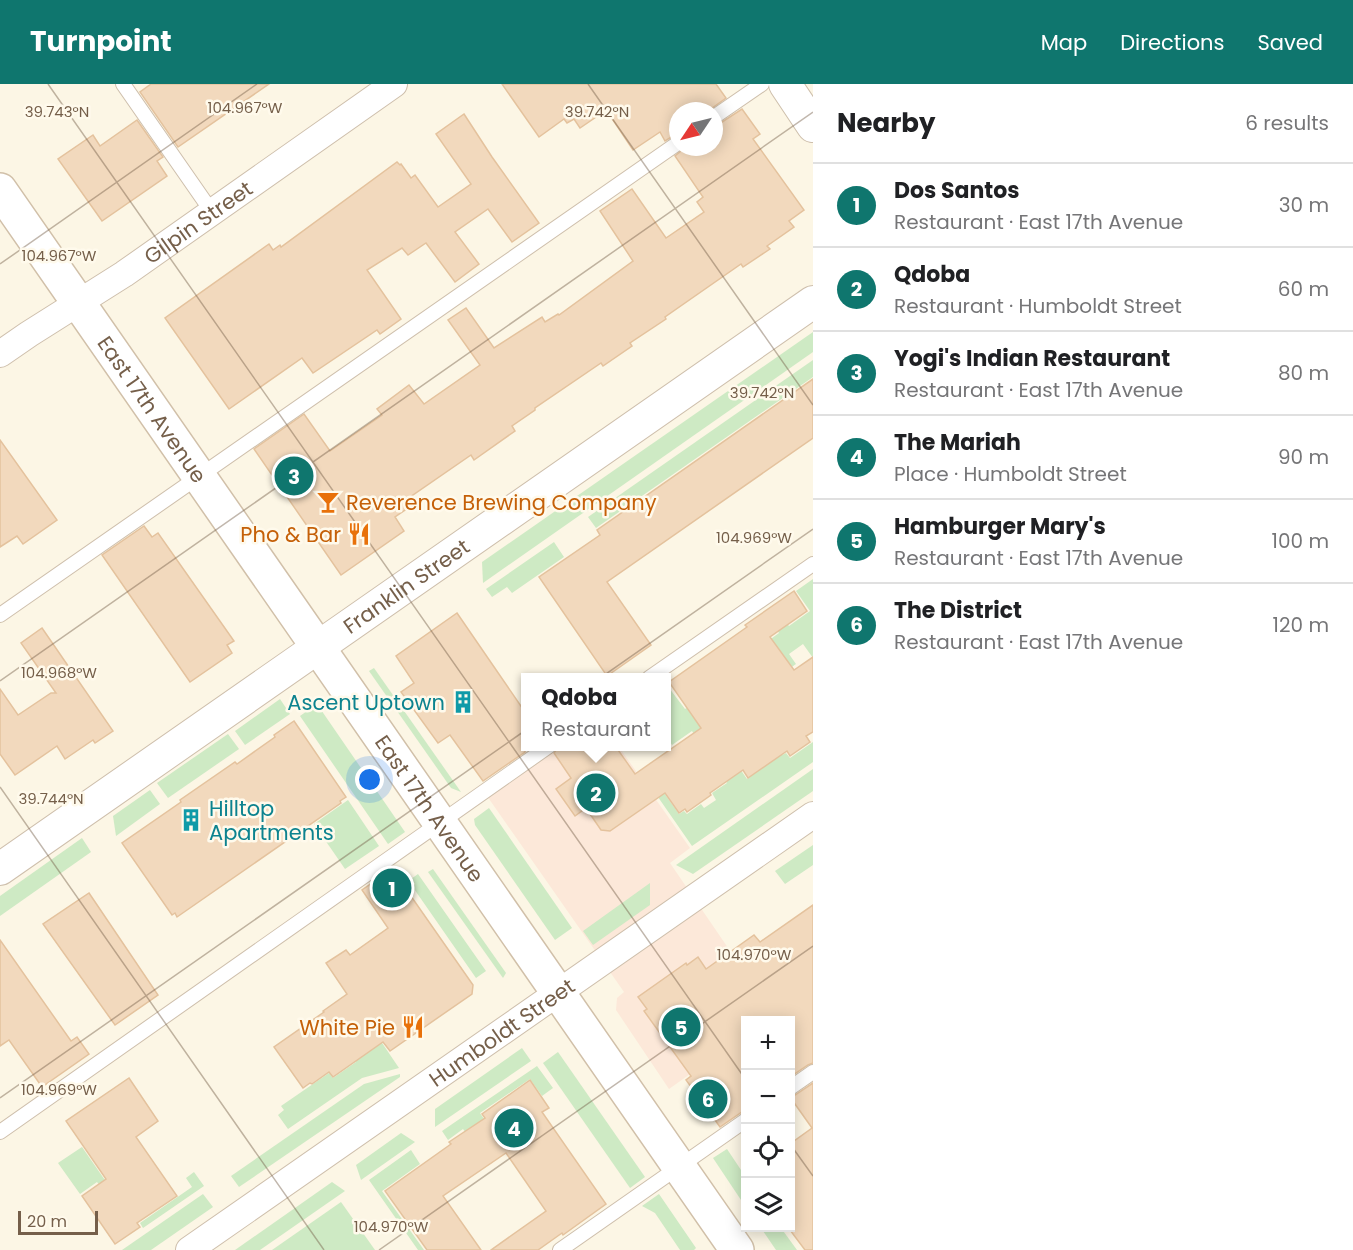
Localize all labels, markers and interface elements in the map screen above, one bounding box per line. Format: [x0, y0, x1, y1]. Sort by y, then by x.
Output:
text: Turnpoint [30, 22, 172, 61]
text: Map [1041, 28, 1087, 57]
text: Directions [1120, 28, 1224, 57]
text: Saved [1257, 28, 1323, 57]
text: 104.967°W [208, 97, 283, 118]
text: 39.743°N [25, 101, 89, 122]
text: 39.742°N [565, 101, 629, 122]
north arrow [669, 102, 723, 156]
text: Nearby [837, 105, 935, 141]
text: 6 results [1245, 109, 1329, 137]
street label: Gilpin Street [138, 174, 258, 270]
text: Dos Santos [894, 175, 1019, 206]
text: 1 [853, 191, 860, 219]
text: 30 m [1279, 191, 1329, 219]
text: Restaurant · East 17th Avenue [894, 208, 1183, 236]
text: 104.967°W [22, 245, 97, 266]
text: Qdoba [894, 259, 970, 290]
text: 2 [851, 275, 862, 303]
text: 60 m [1278, 275, 1329, 303]
text: Restaurant · Humboldt Street [894, 292, 1182, 320]
street label: East 17th Avenue [91, 330, 214, 489]
text: Yogi's Indian Restaurant [894, 343, 1170, 374]
text: 3 [850, 359, 863, 387]
text: 80 m [1278, 359, 1329, 387]
text: Restaurant · East 17th Avenue [894, 376, 1183, 404]
text: 39.742°N [730, 382, 794, 403]
text: The Mariah [894, 427, 1021, 458]
text: 4 [850, 443, 863, 471]
text: 90 m [1278, 443, 1329, 471]
pin: 3 [274, 454, 314, 498]
text: Place · Humboldt Street [894, 460, 1127, 488]
place label: Reverence Brewing Company [346, 488, 657, 517]
bar icon: Reverence Brewing Company [315, 489, 341, 515]
text: Hamburger Mary's [894, 511, 1106, 542]
place label: Pho & Bar [240, 520, 341, 549]
restaurant icon: Pho & Bar [346, 521, 372, 547]
text: 104.969°W [716, 527, 792, 548]
text: 5 [850, 527, 863, 555]
text: 100 m [1272, 527, 1329, 555]
street label: Franklin Street [337, 532, 475, 640]
text: Restaurant · East 17th Avenue [894, 544, 1183, 572]
text: The District [894, 595, 1022, 626]
text: 6 [850, 611, 863, 639]
text: 120 m [1273, 611, 1329, 639]
text: Restaurant · East 17th Avenue [894, 628, 1183, 656]
text: 104.968°W [21, 662, 97, 683]
popup [521, 673, 671, 751]
text: Qdoba [541, 682, 617, 713]
place label: Ascent Uptown [287, 688, 445, 717]
building icon: Ascent Uptown [450, 689, 476, 715]
text: Restaurant [541, 715, 651, 743]
street label: East 17th Avenue [370, 731, 490, 887]
your location [355, 765, 384, 794]
pin: 2 [576, 770, 616, 816]
text: 39.744°N [18, 788, 84, 809]
place label: Hilltop Apartments [209, 794, 334, 847]
building icon: Hilltop Apartments [178, 807, 204, 833]
pin: 1 [372, 866, 412, 910]
text: 104.970°W [717, 944, 792, 965]
street label: Humboldt Street [423, 971, 580, 1093]
pin: 5 [662, 1004, 700, 1050]
place label: White Pie [299, 1013, 395, 1042]
restaurant icon: White Pie [400, 1014, 426, 1040]
map controls [741, 1016, 795, 1232]
button: + [741, 1016, 795, 1070]
button: − [741, 1070, 795, 1124]
pin: 6 [688, 1076, 728, 1122]
text: 104.969°W [21, 1079, 97, 1100]
pin: 4 [494, 1106, 534, 1150]
button: locate [741, 1124, 795, 1178]
button: layers [741, 1178, 795, 1232]
scale bar [18, 1208, 98, 1236]
text: 20 m [27, 1210, 67, 1233]
text: 104.970°W [354, 1216, 429, 1237]

